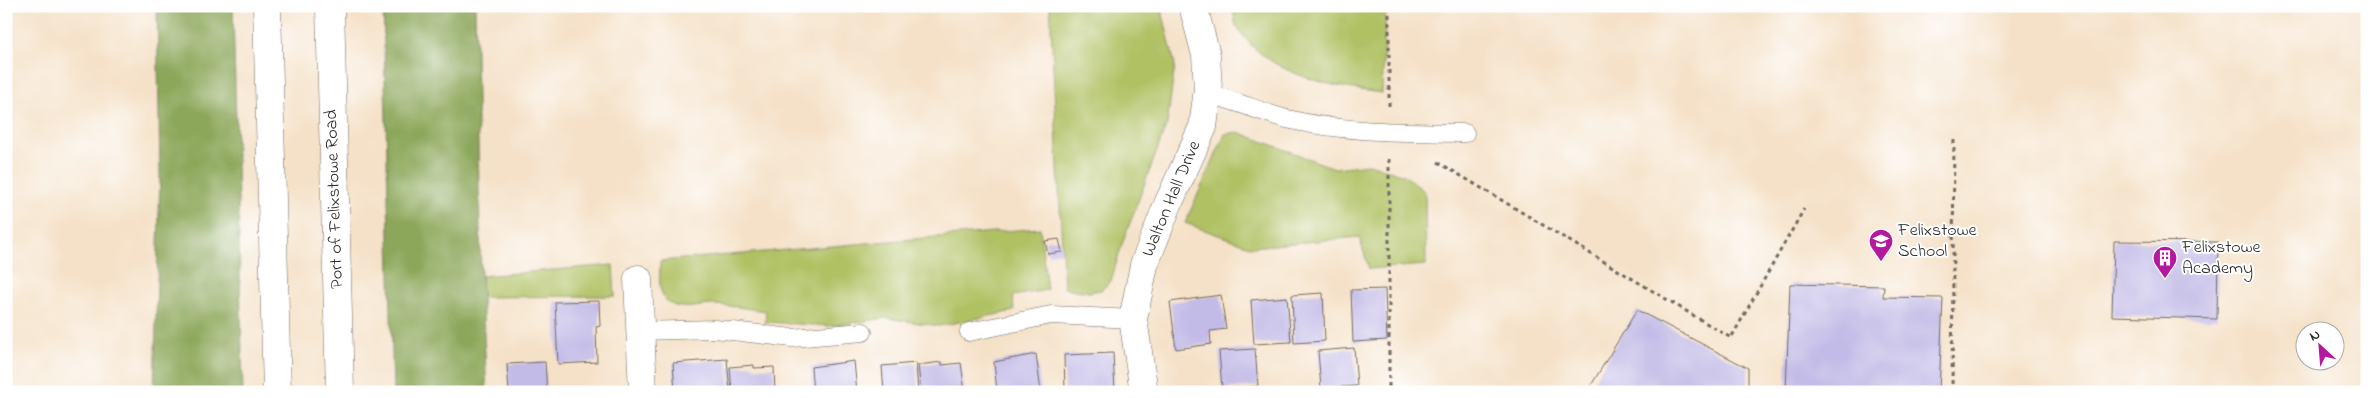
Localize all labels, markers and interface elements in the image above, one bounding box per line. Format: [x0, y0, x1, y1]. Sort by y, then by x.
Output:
street label: Port of Felixstowe Road [319, 109, 351, 289]
street label: Walton Hall Drive [1136, 136, 1209, 261]
place label: Felixstowe School [1897, 218, 1977, 265]
school or university icon: Felixstowe School [1868, 228, 1894, 262]
place label: Felixstowe Academy [2181, 235, 2261, 282]
building icon: Felixstowe Academy [2152, 245, 2178, 279]
north arrow [2296, 320, 2346, 370]
text: N [2306, 324, 2324, 347]

